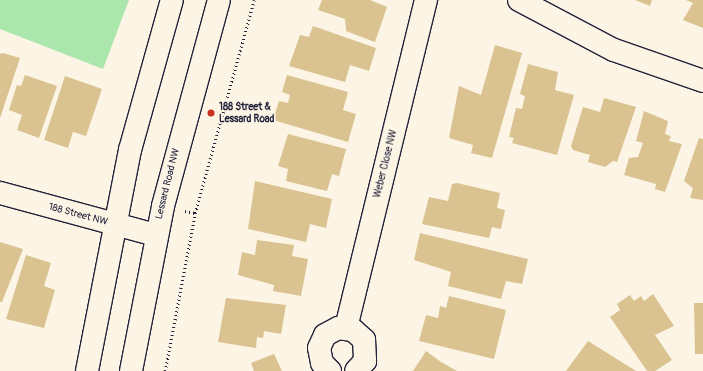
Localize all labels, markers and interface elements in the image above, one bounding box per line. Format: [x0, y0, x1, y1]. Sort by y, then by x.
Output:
place label: 188 Street & Lessard Road [219, 101, 274, 124]
marker: 188 Street & Lessard Road [206, 108, 216, 118]
street label: Weber Close NW [372, 129, 400, 199]
street label: Lessard Road NW [153, 147, 183, 221]
street label: 188 Street NW [47, 201, 109, 229]

